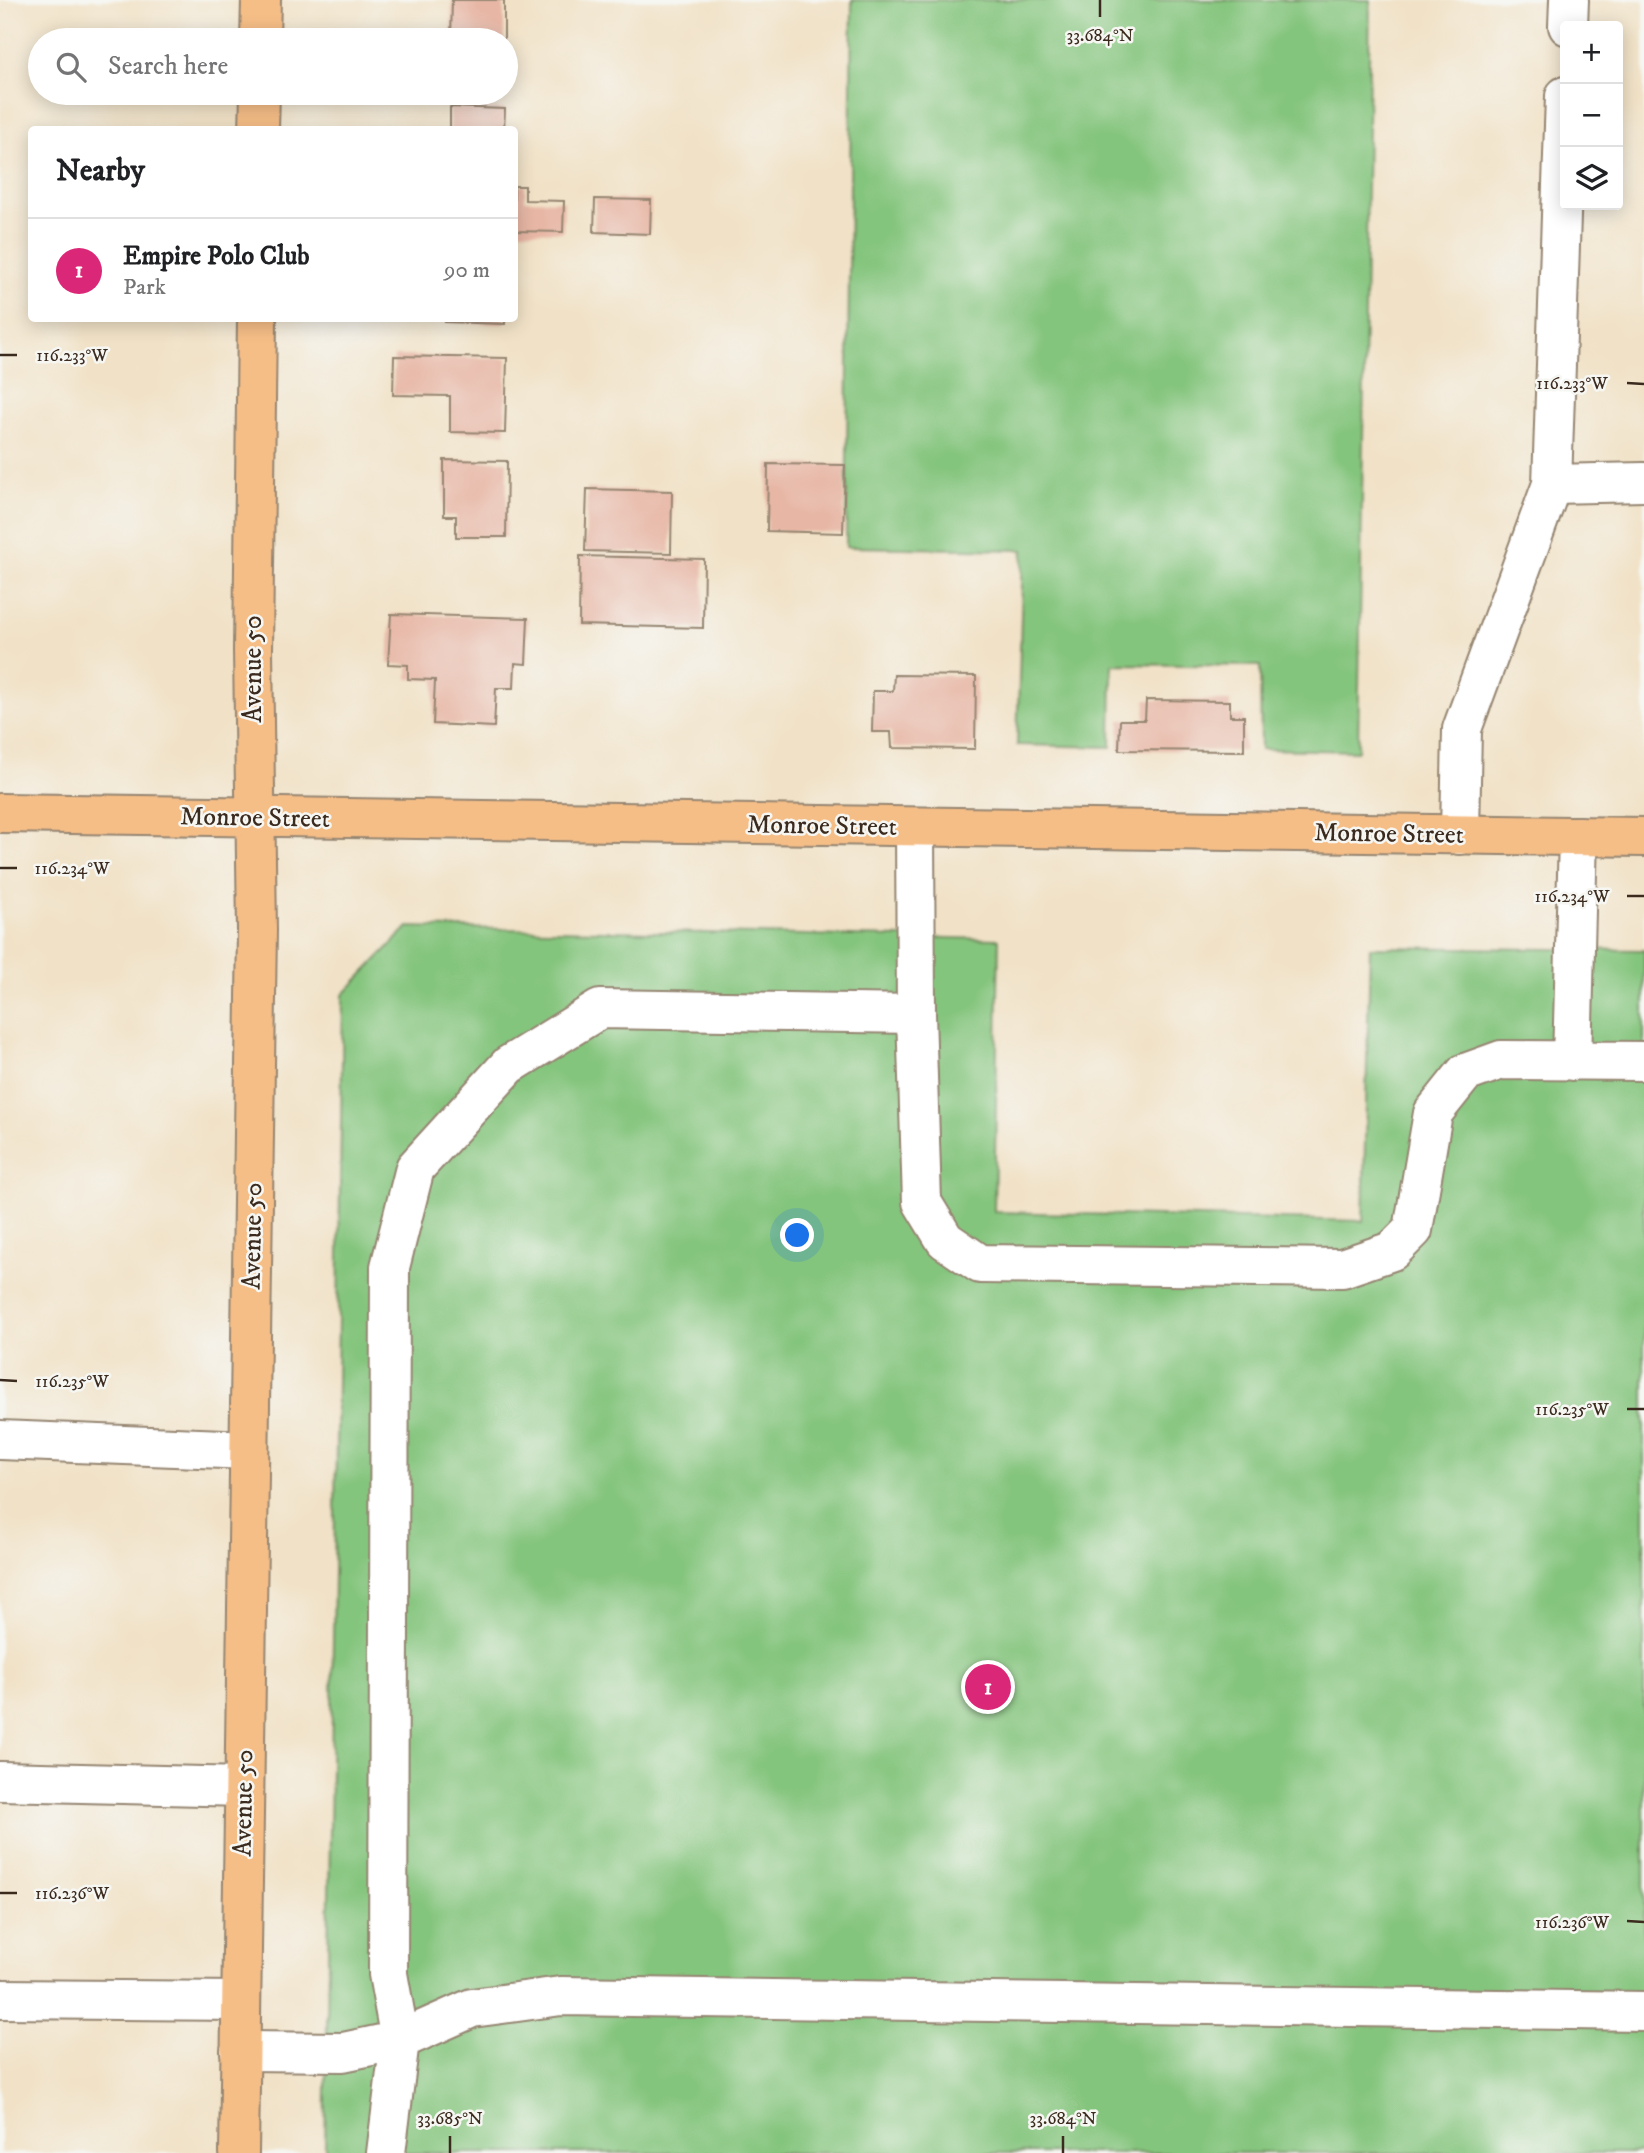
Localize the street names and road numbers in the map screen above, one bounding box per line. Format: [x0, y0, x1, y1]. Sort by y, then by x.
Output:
street label: Avenue 50 [237, 615, 270, 723]
street label: Monroe Street [180, 800, 330, 836]
street label: Monroe Street [747, 808, 897, 844]
street label: Monroe Street [1314, 816, 1464, 852]
street label: Avenue 50 [236, 1182, 270, 1290]
street label: Avenue 50 [227, 1749, 261, 1857]

